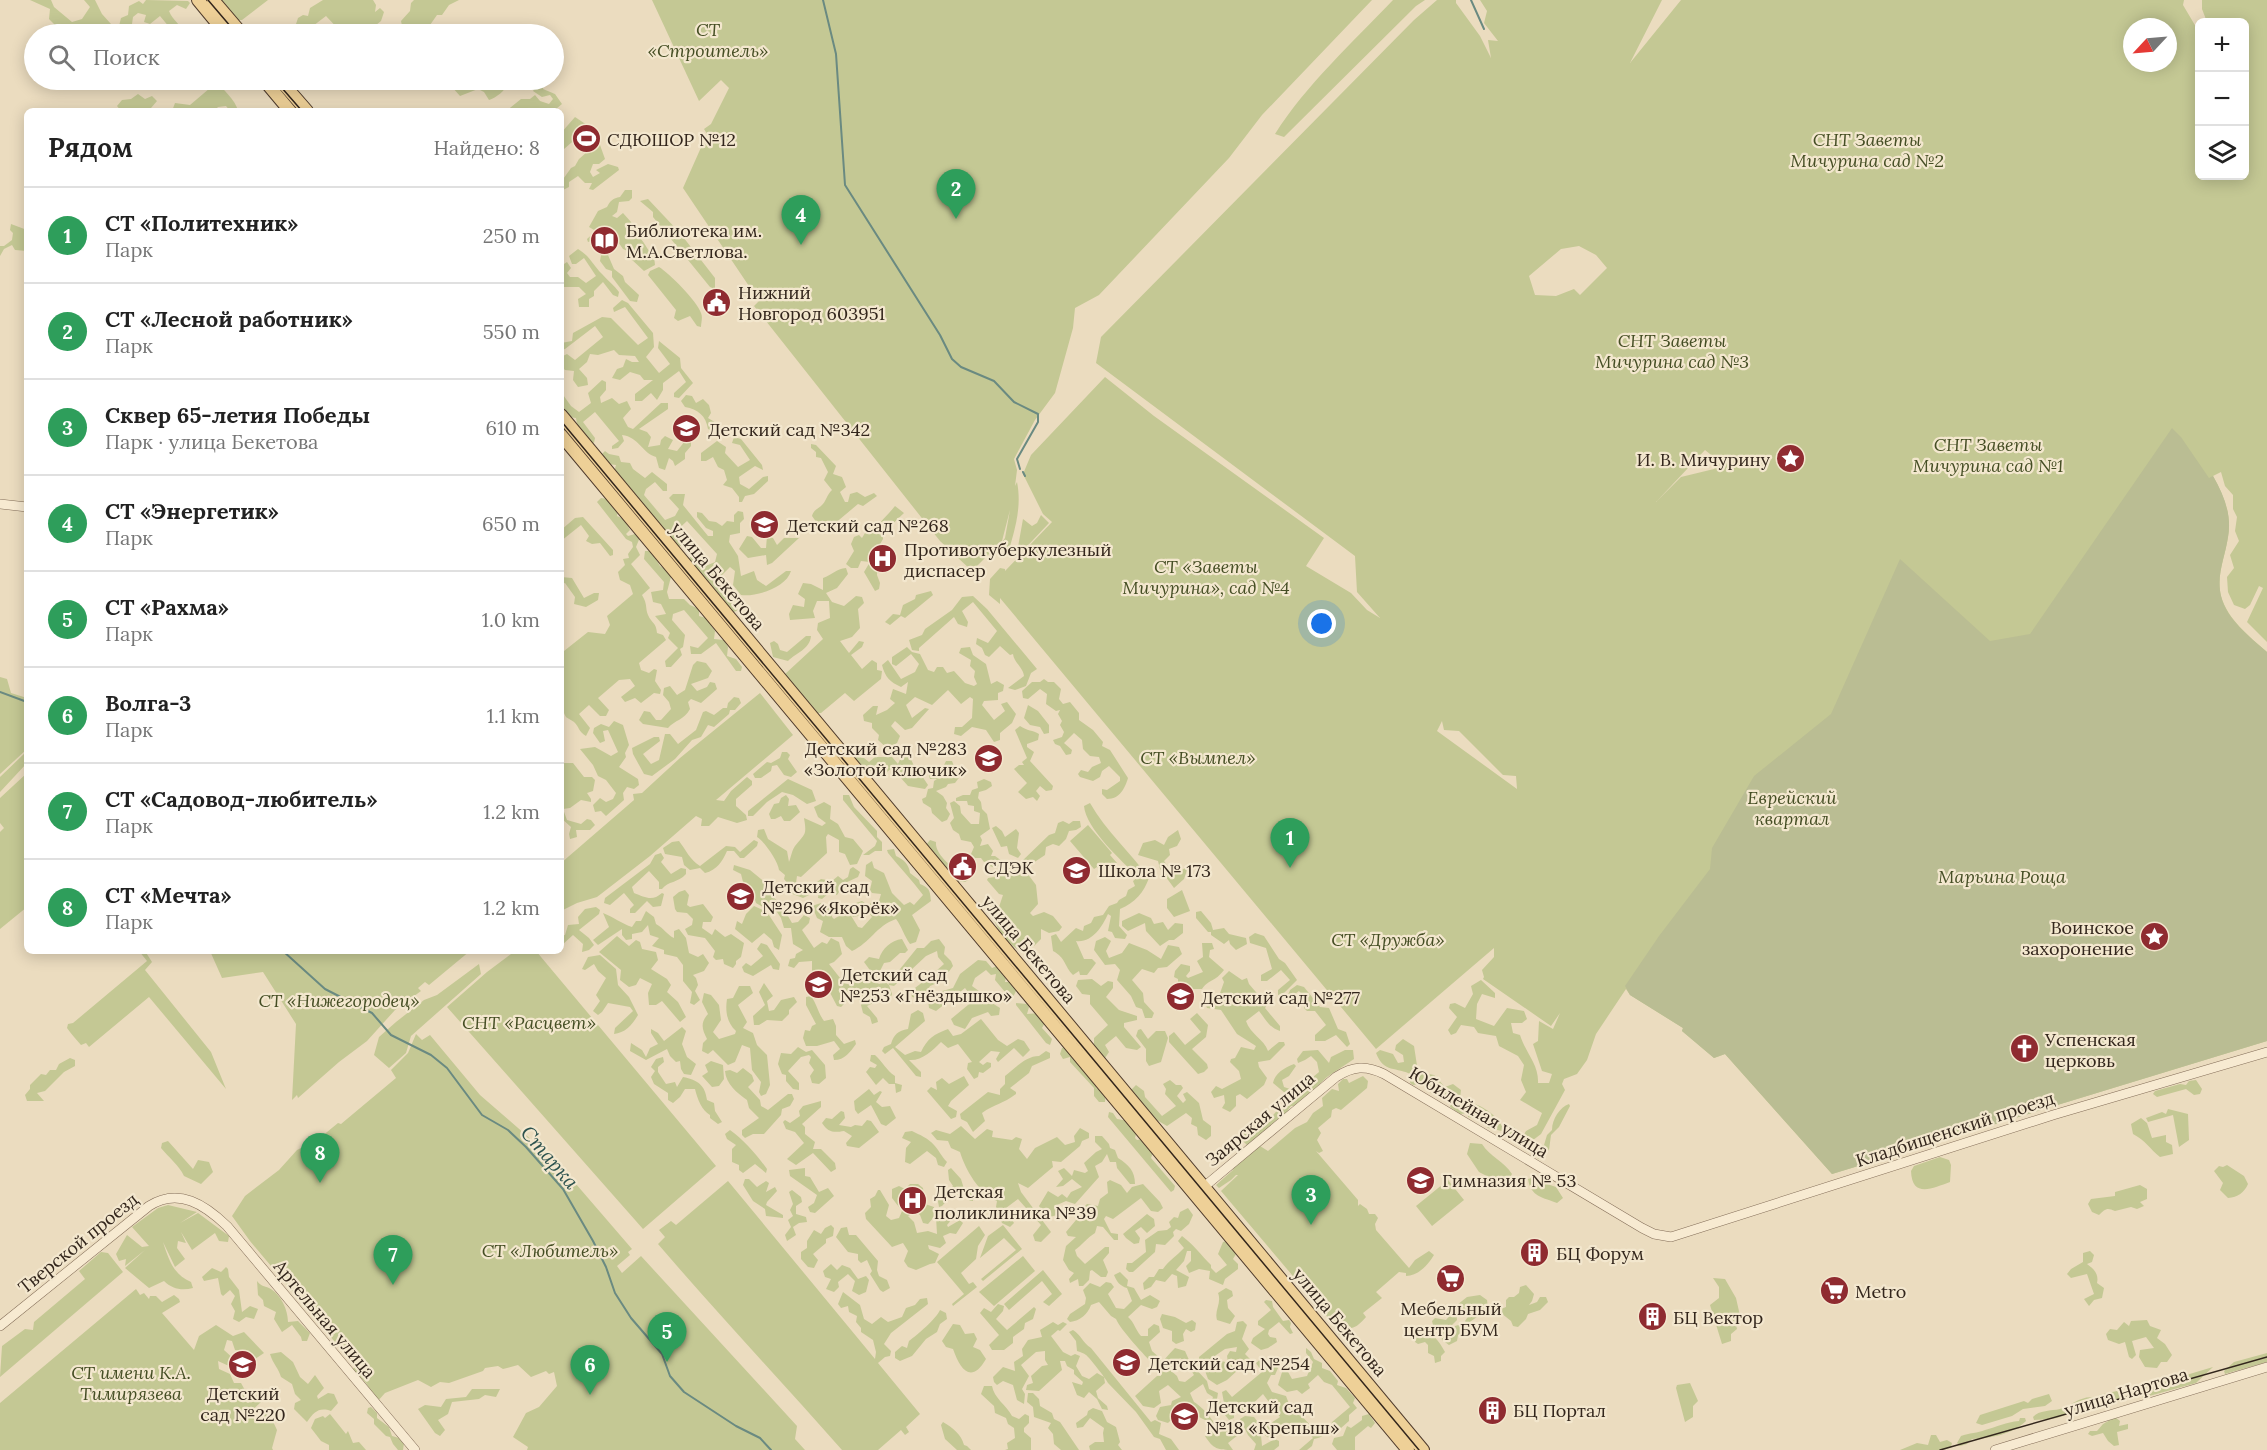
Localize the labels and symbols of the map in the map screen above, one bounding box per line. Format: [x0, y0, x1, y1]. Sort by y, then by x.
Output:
park label: СТ «Строитель» [648, 18, 768, 62]
north arrow [2123, 18, 2177, 72]
sports icon: СДЮШОР №12 [570, 123, 602, 155]
place label: СДЮШОР №12 [607, 128, 736, 151]
park label: СНТ Заветы Мичурина сад №2 [1790, 128, 1944, 172]
pin: 2 [936, 170, 976, 219]
pin: 4 [782, 196, 820, 245]
place label: Библиотека им. М.А.Светлова. [626, 219, 762, 263]
library icon: Библиотека им. М.А.Светлова. [589, 224, 621, 256]
place label: Нижний Новгород 603951 [738, 281, 885, 325]
public building icon: Нижний Новгород 603951 [701, 286, 733, 318]
park label: СНТ Заветы Мичурина сад №3 [1595, 329, 1749, 373]
school or university icon: Детский сад №342 [671, 413, 703, 445]
place label: Детский сад №342 [708, 418, 870, 441]
park label: СНТ Заветы Мичурина сад №1 [1913, 433, 2063, 477]
place icon: И. В. Мичурину [1775, 443, 1807, 475]
place label: И. В. Мичурину [1636, 448, 1770, 471]
school or university icon: Детский сад №268 [749, 509, 781, 541]
place label: Детский сад №268 [786, 514, 949, 537]
street label: улица Бекетова [666, 517, 770, 635]
place label: Противотуберкулезный диспасер [904, 538, 1111, 582]
hospital icon: Противотуберкулезный диспасер [867, 543, 899, 575]
park label: СТ «Заветы Мичурина», сад №4 [1122, 555, 1290, 599]
your location [1307, 609, 1336, 638]
place label: Детский сад №283 «Золотой ключик» [804, 737, 967, 781]
school or university icon: Детский сад №283 «Золотой ключик» [972, 742, 1004, 774]
park label: СТ «Вымпел» [1140, 746, 1256, 769]
park label: Еврейский квартал [1747, 786, 1837, 830]
pin: 1 [1270, 818, 1310, 868]
public building icon: СДЭК [947, 851, 979, 883]
school or university icon: Школа № 173 [1061, 854, 1093, 886]
place label: СДЭК [984, 856, 1034, 879]
place label: Школа № 173 [1098, 859, 1211, 882]
park label: Марьина Роща [1938, 865, 2066, 888]
place label: Детский сад №296 «Якорёк» [762, 875, 899, 919]
school or university icon: Детский сад №296 «Якорёк» [725, 880, 757, 912]
street label: улица Бекетова [977, 890, 1081, 1008]
place label: Воинское захоронение [2022, 916, 2134, 960]
place icon: Воинское захоронение [2139, 921, 2171, 953]
park label: СТ «Дружба» [1331, 928, 1445, 951]
place label: Детский сад №253 «Гнёздышко» [840, 963, 1012, 1007]
school or university icon: Детский сад №253 «Гнёздышко» [803, 968, 835, 1000]
school or university icon: Детский сад №277 [1164, 981, 1196, 1013]
place label: Детский сад №277 [1201, 986, 1360, 1009]
park label: СТ «Нижегородец» [258, 989, 420, 1012]
park label: СНТ «Расцвет» [462, 1011, 596, 1034]
place label: Успенская церковь [2044, 1028, 2136, 1072]
church icon: Успенская церковь [2008, 1033, 2040, 1065]
street label: Юбилейная улица [1405, 1061, 1553, 1163]
street label: Заярская улица [1201, 1067, 1319, 1171]
street label: Кладбищенский проезд [1853, 1086, 2058, 1172]
water label: Старка [516, 1120, 584, 1194]
pin: 8 [300, 1134, 340, 1183]
school or university icon: Гимназия № 53 [1405, 1164, 1437, 1196]
place label: Гимназия № 53 [1442, 1169, 1576, 1192]
pin: 3 [1292, 1176, 1330, 1225]
place label: Детская поликлиника №39 [934, 1180, 1097, 1224]
hospital icon: Детская поликлиника №39 [897, 1185, 929, 1217]
street label: Тверской проезд [13, 1187, 143, 1298]
pin: 7 [374, 1236, 412, 1285]
building icon: БЦ Форум [1519, 1237, 1551, 1269]
park label: СТ «Любитель» [482, 1239, 618, 1262]
place label: БЦ Форум [1556, 1242, 1644, 1265]
street label: Артельная улица [268, 1254, 381, 1383]
street label: улица Бекетова [1288, 1263, 1392, 1381]
supermarket icon: Мебельный центр БУМ [1435, 1263, 1467, 1295]
supermarket icon: Metro [1818, 1275, 1850, 1307]
place label: Metro [1855, 1280, 1906, 1303]
place label: Мебельный центр БУМ [1400, 1297, 1502, 1341]
building icon: БЦ Вектор [1636, 1301, 1668, 1333]
place label: БЦ Вектор [1673, 1306, 1763, 1329]
pin: 5 [648, 1312, 686, 1362]
pin: 6 [570, 1346, 610, 1395]
school or university icon: Детский сад №254 [1111, 1347, 1143, 1379]
school or university icon: Детский сад №220 [227, 1348, 259, 1380]
place label: Детский сад №254 [1148, 1352, 1310, 1375]
park label: СТ имени К.А. Тимирязева [71, 1361, 191, 1405]
street label: улица Нартова [2061, 1362, 2191, 1422]
place label: Детский сад №220 [200, 1382, 286, 1426]
building icon: БЦ Портал [1476, 1394, 1508, 1426]
place label: Детский сад №18 «Крепыш» [1206, 1395, 1340, 1439]
place label: БЦ Портал [1513, 1399, 1606, 1422]
school or university icon: Детский сад №18 «Крепыш» [1169, 1400, 1201, 1432]

